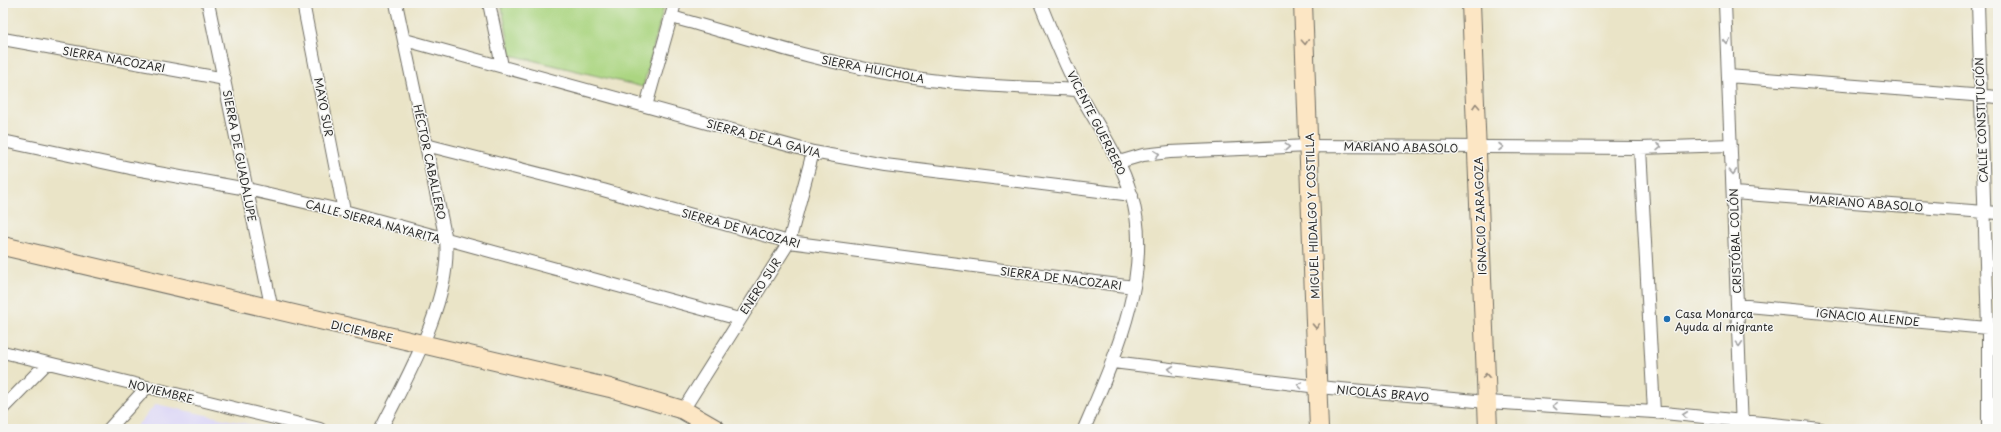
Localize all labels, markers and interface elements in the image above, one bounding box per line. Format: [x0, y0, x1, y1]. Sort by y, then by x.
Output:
one-way arrow [1301, 39, 1309, 45]
one-way arrow [1722, 39, 1731, 45]
street label: SIERRA NACOZARI [61, 42, 167, 76]
street label: SIERRA HUICHOLA [820, 51, 926, 87]
street label: CALLE CONSTITUCIÓN [1970, 57, 1992, 183]
street label: VICENTE GUERRERO [1063, 68, 1131, 178]
street label: MAYO SUR [310, 76, 338, 138]
street label: SIERRA DE GUADALUPE [219, 89, 261, 224]
street label: HÉCTOR CABALLERO [409, 103, 451, 221]
one-way arrow [1472, 103, 1480, 109]
street label: SIERRA DE LA GAVIA [705, 115, 824, 162]
street label: MIGUEL HIDALGO Y COSTILLA [1301, 133, 1323, 299]
street label: MARIANO ABASOLO [1344, 138, 1458, 156]
one-way arrow [1284, 142, 1290, 151]
one-way arrow [1498, 143, 1504, 151]
one-way arrow [1656, 143, 1662, 151]
one-way arrow [1154, 149, 1160, 158]
street label: IGNACIO ZARAGOZA [1469, 157, 1491, 275]
one-way arrow [1728, 169, 1737, 175]
street label: CRISTÓBAL COLÓN [1725, 188, 1745, 294]
street label: MARIANO ABASOLO [1808, 191, 1924, 215]
street label: CALLE SIERRA NAYARITA [304, 195, 442, 247]
street label: SIERRA DE NACOZARI [680, 204, 802, 252]
street label: ENERO SUR [735, 255, 785, 317]
street label: SIERRA DE NACOZARI [999, 262, 1123, 294]
street label: IGNACIO ALLENDE [1816, 304, 1921, 330]
place label: Casa Monarca Ayuda al migrante [1675, 305, 1773, 335]
marker: Casa Monarca Ayuda al migrante [1662, 314, 1672, 324]
street label: DICIEMBRE [329, 316, 395, 346]
one-way arrow [1311, 323, 1320, 329]
one-way arrow [1734, 341, 1743, 347]
one-way arrow [1168, 365, 1174, 374]
one-way arrow [1481, 373, 1490, 379]
street label: NOVIEMBRE [127, 375, 195, 407]
street label: NICOLÁS BRAVO [1336, 380, 1430, 406]
one-way arrow [1297, 381, 1303, 390]
one-way arrow [1552, 401, 1558, 410]
one-way arrow [1682, 411, 1688, 420]

